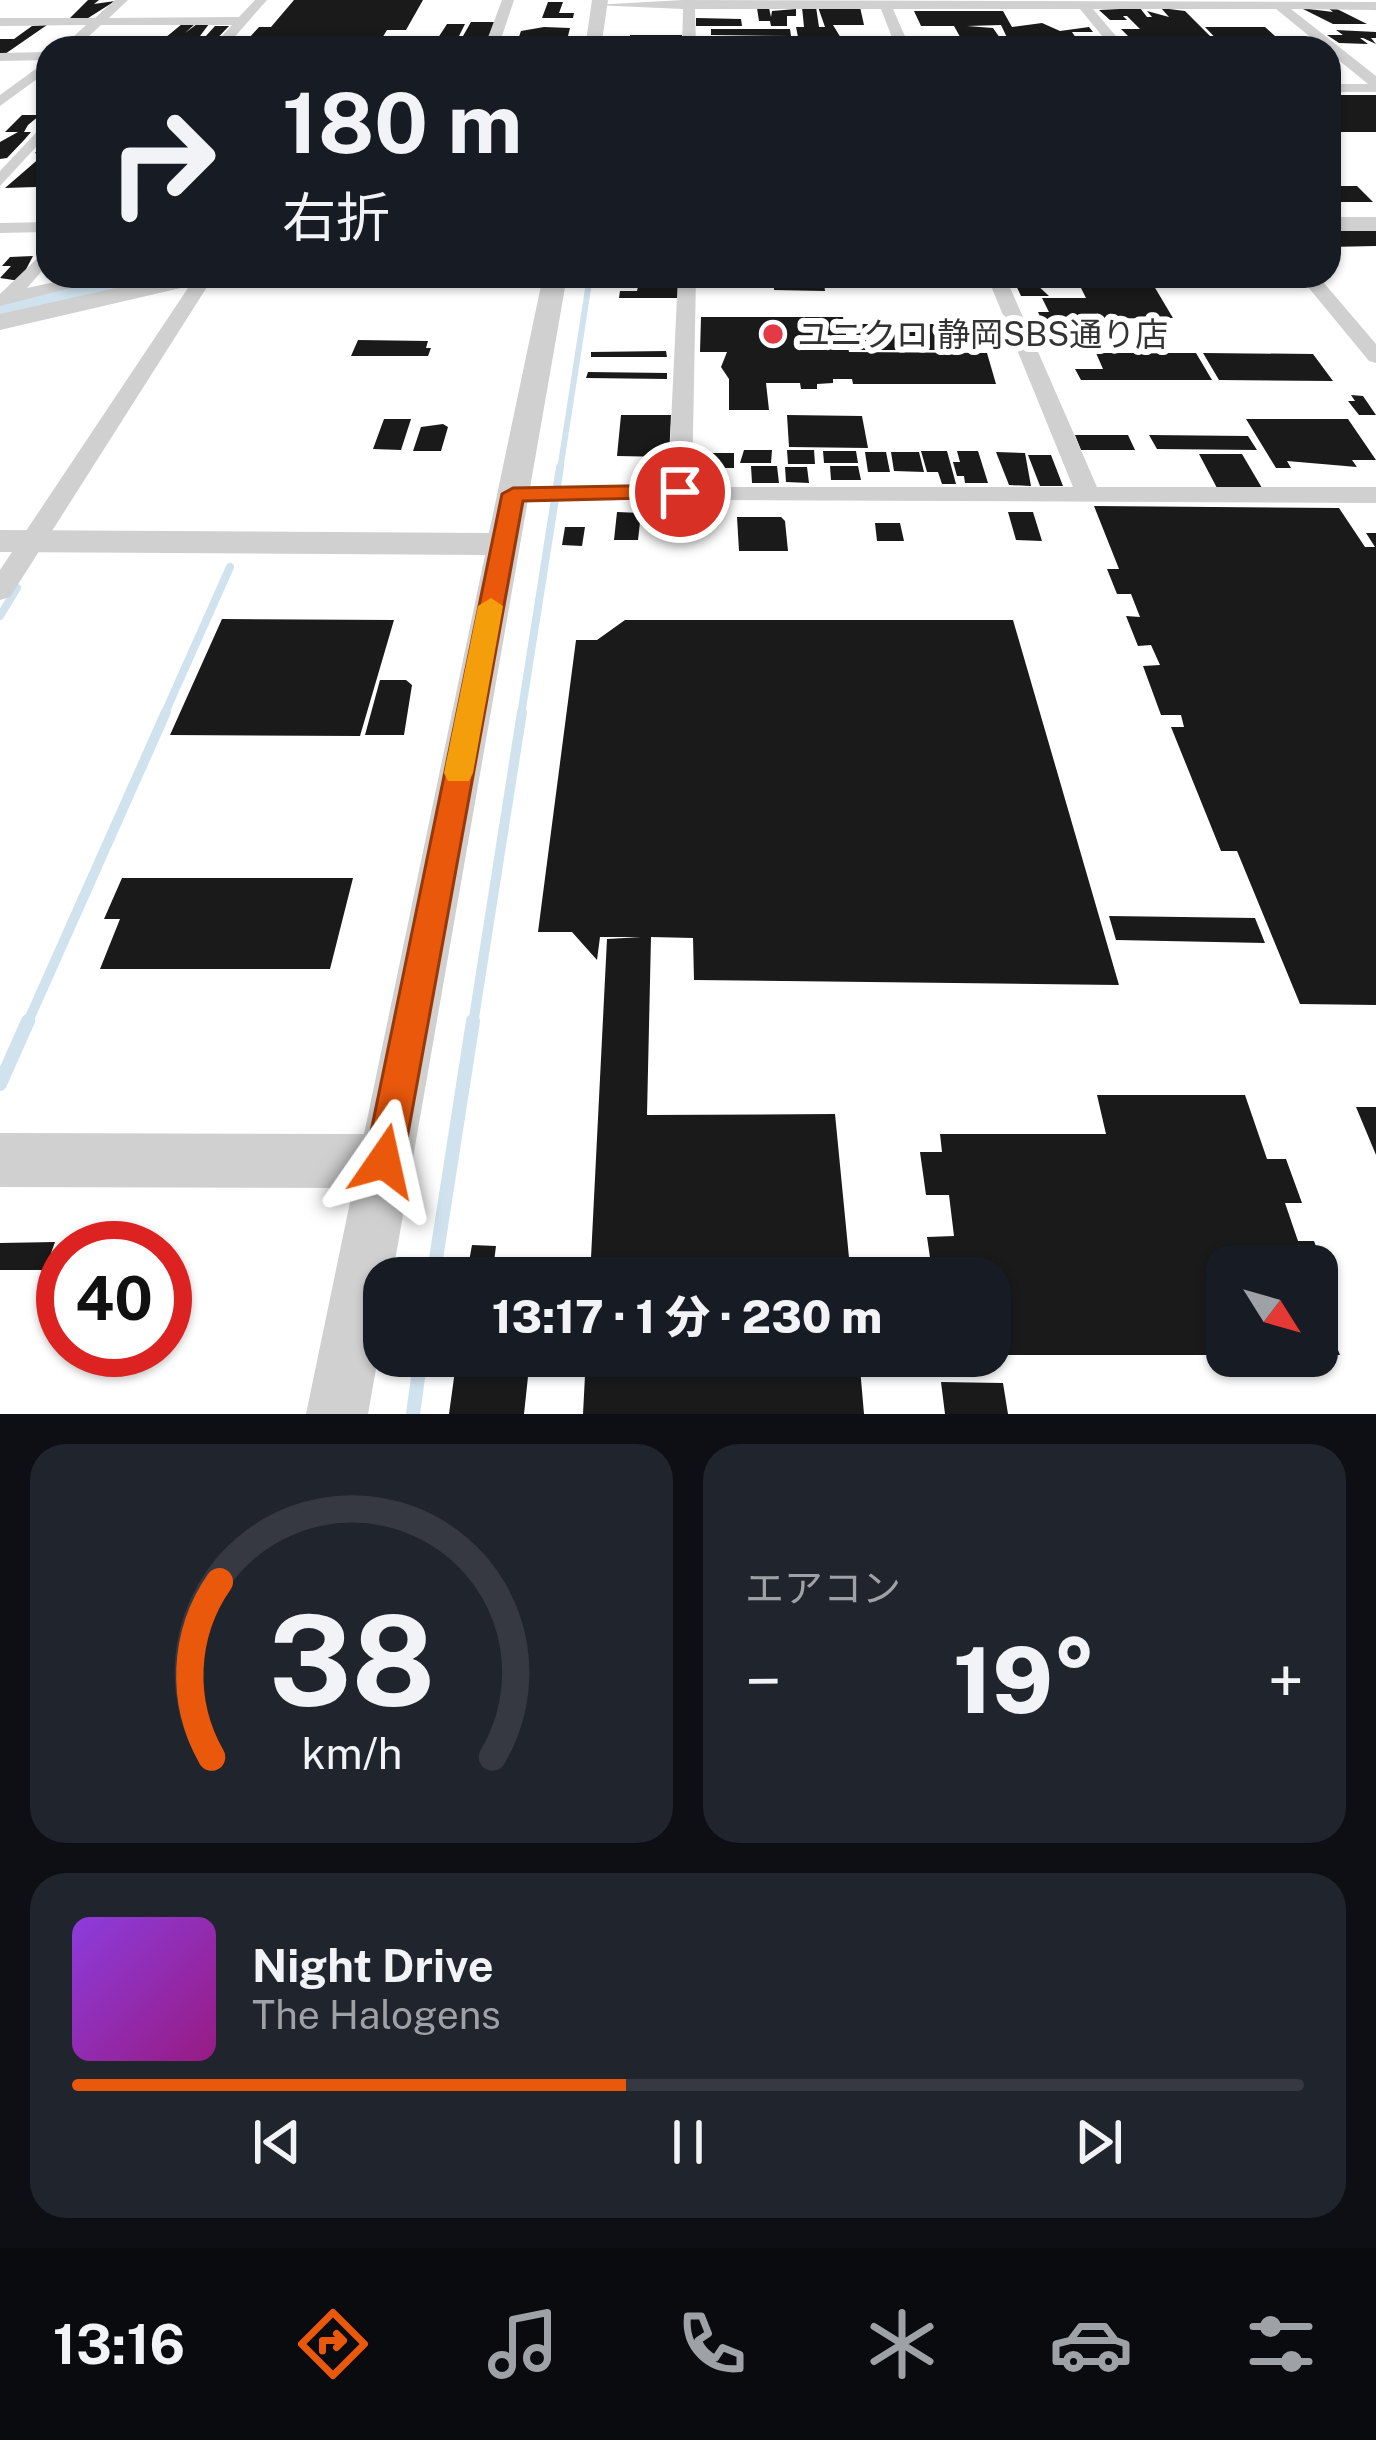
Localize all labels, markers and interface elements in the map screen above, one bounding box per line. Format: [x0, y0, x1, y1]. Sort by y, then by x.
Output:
text: 180 m [282, 73, 522, 172]
icon: right [84, 84, 240, 240]
text: 右折 [282, 186, 390, 249]
place label: ユニクロ 静岡SBS通り店 [797, 315, 1168, 353]
marker: ユニクロ 静岡SBS通り店 [760, 321, 786, 347]
pin [629, 441, 731, 543]
icon: arrive [647, 459, 713, 525]
position arrow [321, 1098, 447, 1224]
speed limit sign: 40 [36, 1221, 192, 1377]
north arrow [1206, 1245, 1338, 1377]
map controls [1206, 1245, 1338, 1377]
text: 13:17 · 1 分 · 230 m [492, 1290, 882, 1343]
text: エアコン [745, 1565, 901, 1611]
text: 38 [268, 1587, 435, 1734]
text: 19° [953, 1627, 1096, 1733]
text: − [745, 1642, 782, 1720]
text: + [1267, 1642, 1304, 1720]
text: km/h [301, 1727, 402, 1778]
text: Night Drive [252, 1939, 494, 1992]
text: The Halogens [252, 1992, 501, 2038]
icon: previous [244, 2109, 310, 2175]
icon: pause [655, 2109, 721, 2175]
icon: next [1066, 2109, 1132, 2175]
icon: directions [291, 2302, 375, 2386]
icon: music [481, 2302, 565, 2386]
icon: phone [670, 2302, 754, 2386]
icon: climate [860, 2302, 944, 2386]
icon: car [1049, 2302, 1133, 2386]
icon: filters [1239, 2302, 1323, 2386]
text: 13:16 [53, 2313, 185, 2376]

